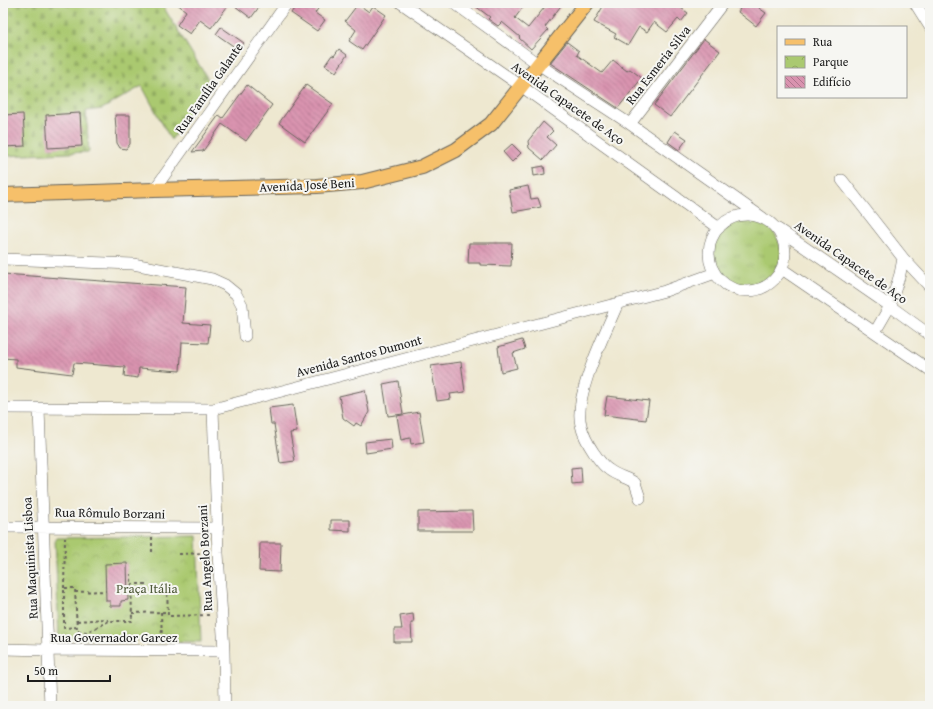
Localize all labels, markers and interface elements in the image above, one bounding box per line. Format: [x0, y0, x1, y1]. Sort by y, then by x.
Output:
street label: Rua Esmeria Silva [621, 21, 696, 109]
legend [777, 26, 907, 98]
text: Rua [813, 33, 832, 50]
street label: Rua Família Galante [170, 38, 248, 138]
text: Parque [813, 53, 849, 70]
street label: Avenida Capacete de Aço [508, 57, 629, 150]
text: Edifício [813, 73, 851, 90]
street label: Avenida José Beni [259, 173, 356, 197]
street label: Avenida Capacete de Aço [791, 216, 912, 309]
street label: Avenida Santos Dumont [294, 330, 424, 382]
street label: Rua Maquinista Lisboa [17, 496, 43, 620]
street label: Rua Rômulo Borzani [55, 503, 166, 523]
street label: Rua Angelo Borzani [193, 504, 217, 612]
park label: Praça Itália [116, 579, 179, 598]
street label: Rua Governador Garcez [51, 628, 178, 647]
scale bar [28, 657, 110, 683]
text: 50 m [34, 662, 58, 679]

